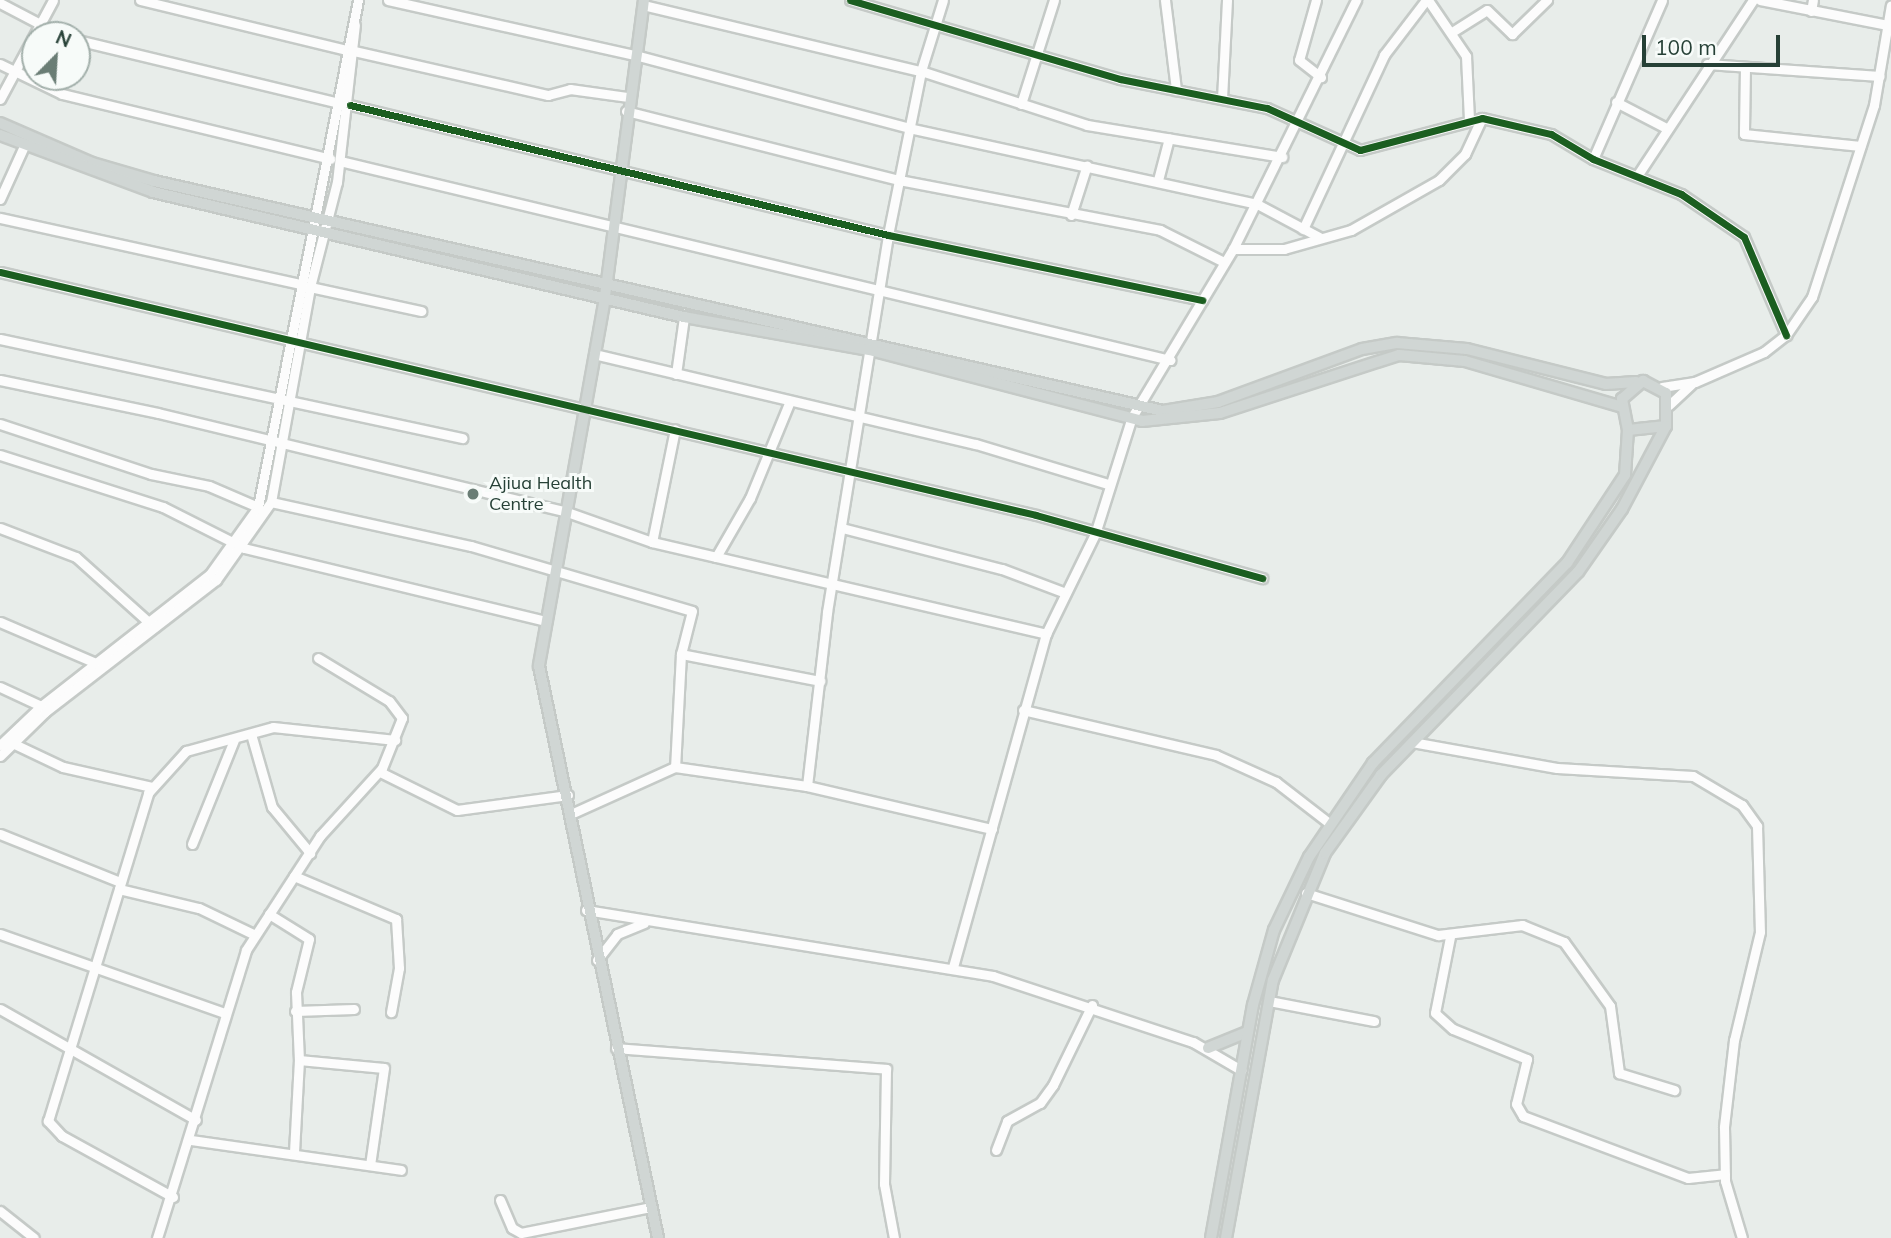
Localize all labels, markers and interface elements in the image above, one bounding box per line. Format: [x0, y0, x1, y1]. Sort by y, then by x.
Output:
north arrow [21, 21, 91, 91]
scale bar [1646, 21, 1784, 65]
text: N [52, 25, 75, 53]
text: 100 m [1655, 34, 1717, 60]
place label: Ajiua Health Centre [489, 473, 592, 516]
marker: Ajiua Health Centre [463, 484, 483, 504]

